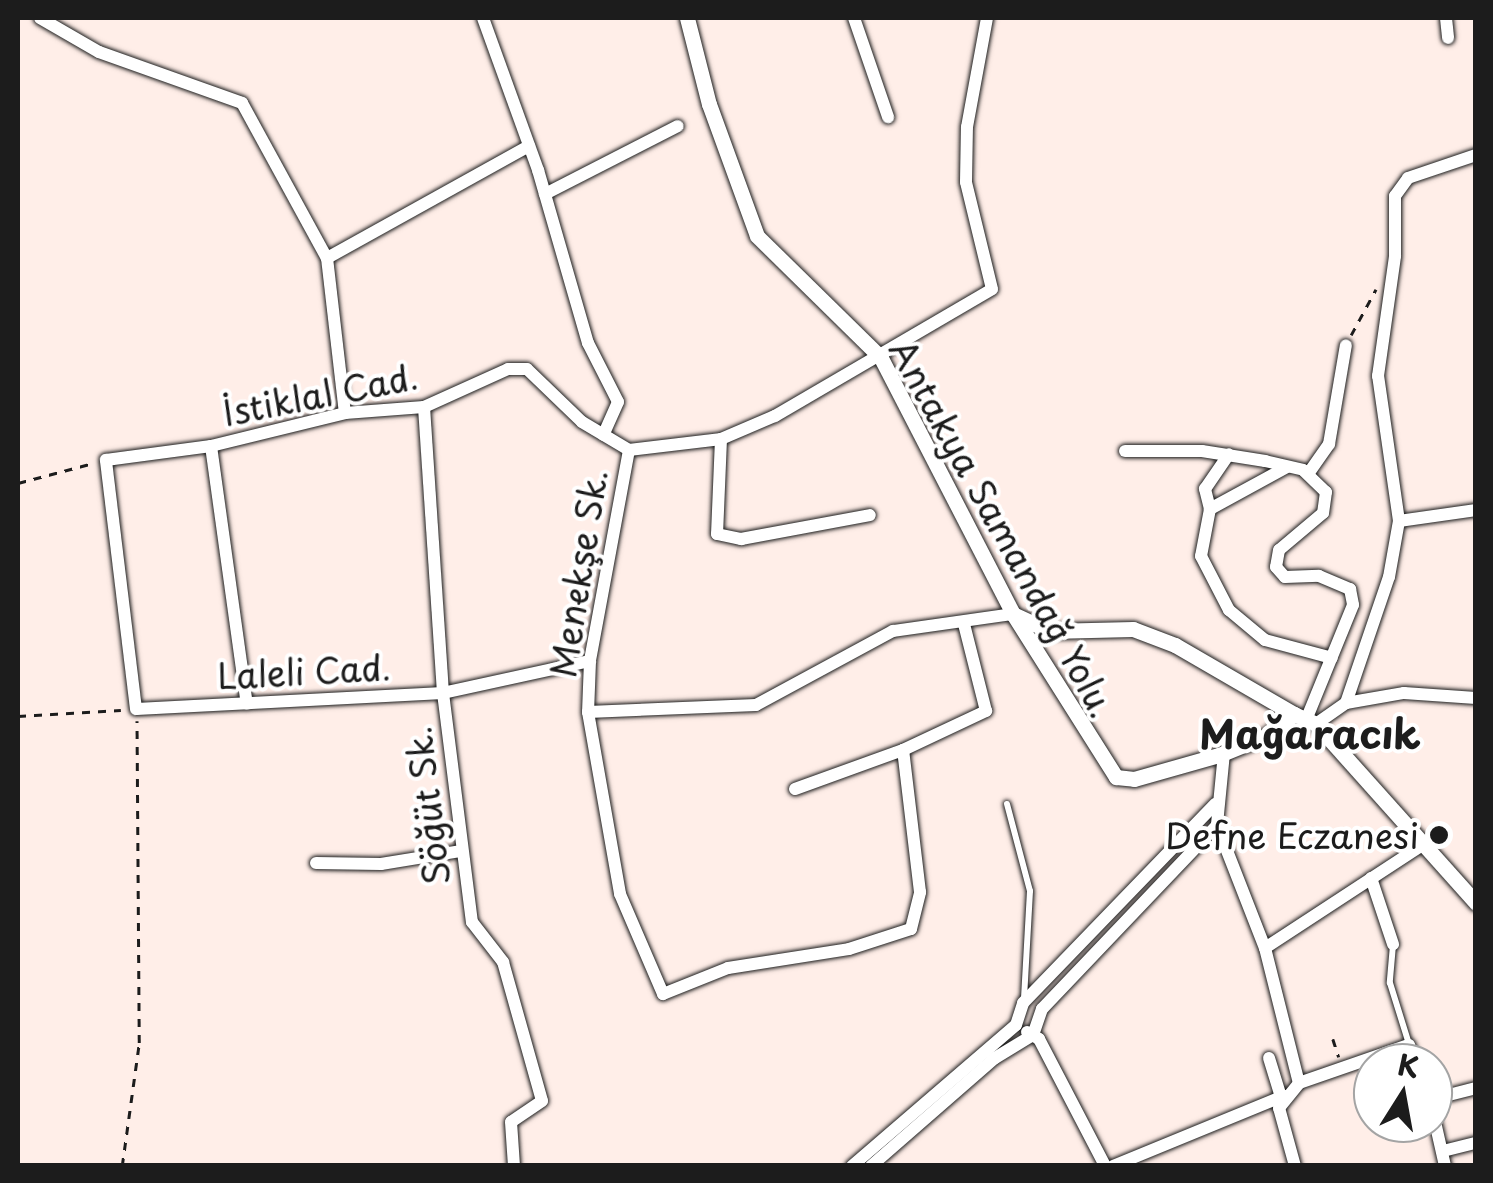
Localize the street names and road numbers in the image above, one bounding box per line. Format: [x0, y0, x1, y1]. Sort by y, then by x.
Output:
street label: Antakya Samandağ Yolu. [881, 330, 1125, 726]
street label: İstiklal Cad. [218, 354, 422, 434]
street label: Menekşe Sk. [541, 466, 615, 680]
street label: Laleli Cad. [216, 645, 392, 697]
street label: Söğüt Sk. [396, 723, 458, 889]

